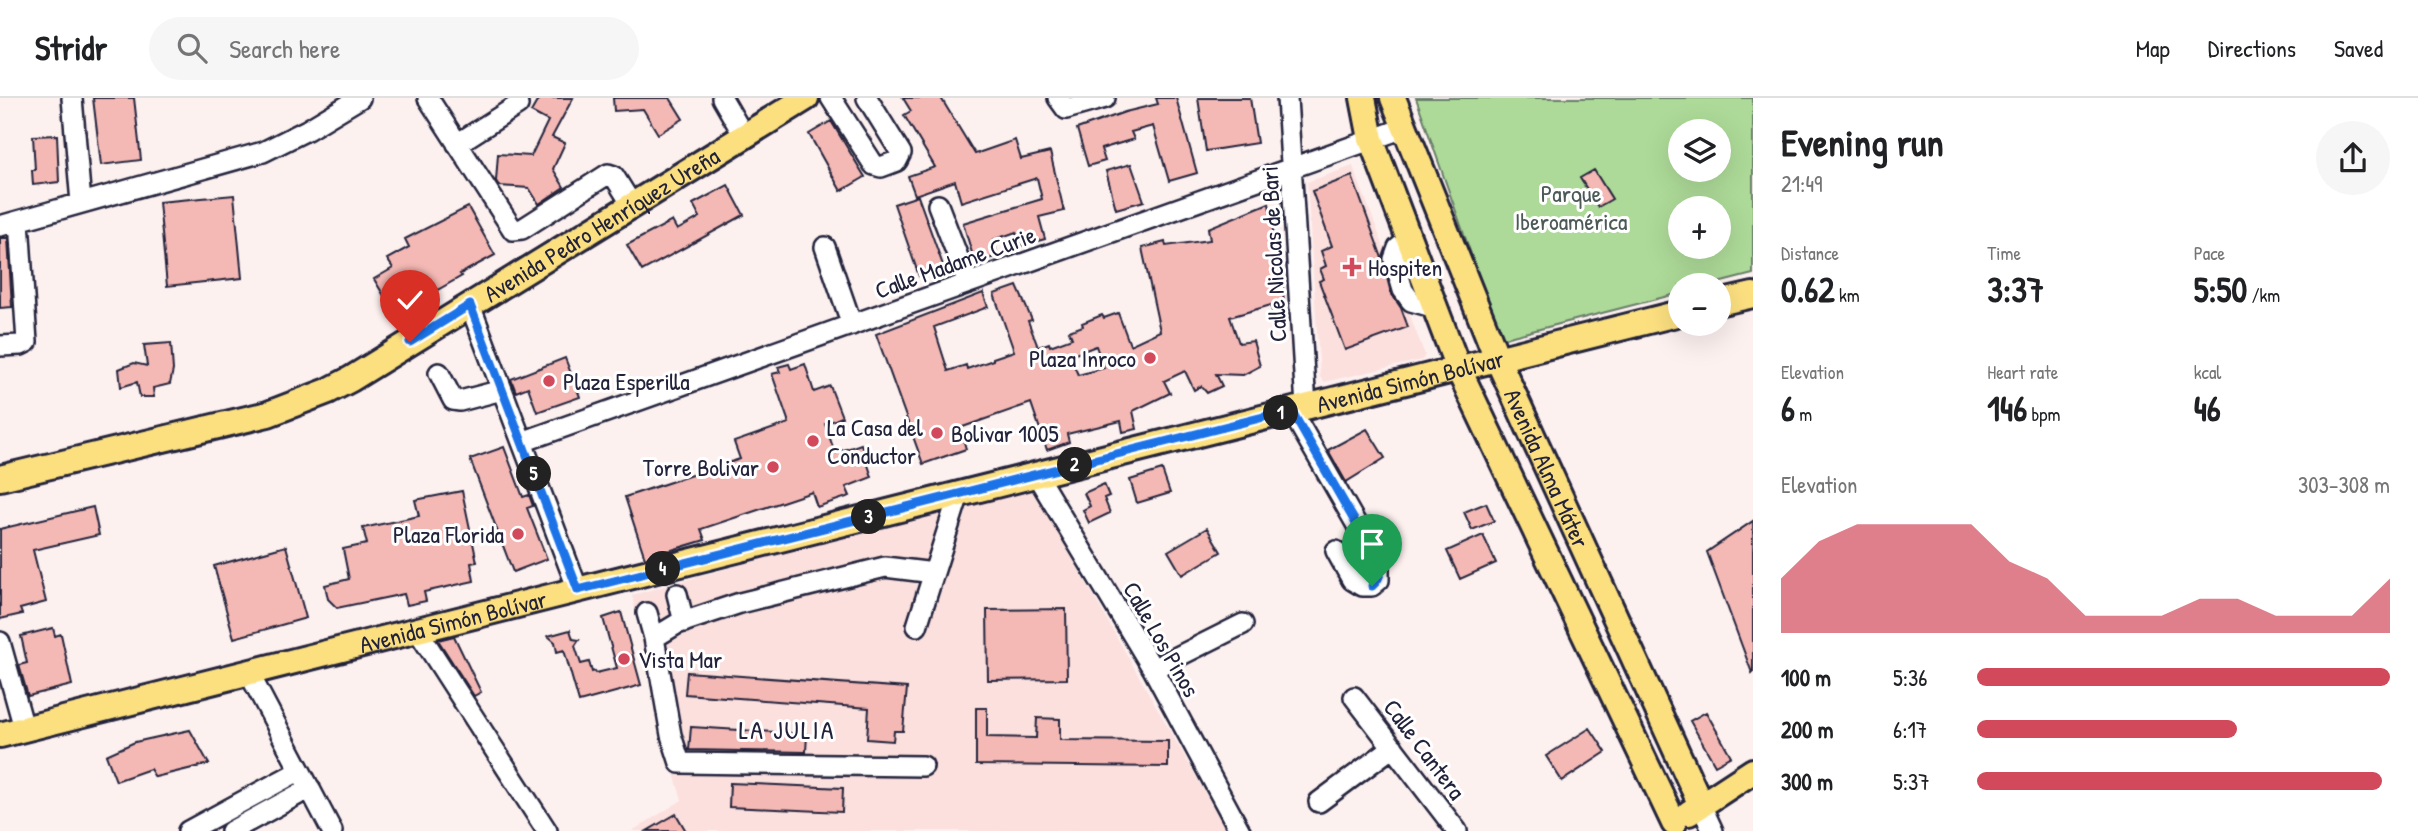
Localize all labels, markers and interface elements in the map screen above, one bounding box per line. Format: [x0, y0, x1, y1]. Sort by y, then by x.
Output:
search box [149, 17, 639, 80]
text: Stridr [35, 26, 107, 70]
icon: search [173, 29, 211, 67]
text: Search here [229, 31, 340, 66]
text: Map [2136, 32, 2170, 64]
text: Directions [2208, 32, 2296, 64]
text: Saved [2334, 32, 2383, 64]
text: Evening run [1781, 116, 1944, 168]
map controls [1668, 119, 1731, 336]
button: layers [1668, 119, 1731, 182]
button: share [2316, 121, 2390, 195]
street label: Avenida Pedro Henríquez Ureña [478, 140, 725, 309]
street label: Calle Nicolas de Bari [1252, 165, 1294, 343]
text: 21:49 [1781, 168, 1823, 199]
park label: Parque Iberoamérica [1515, 177, 1627, 237]
button: + [1668, 196, 1731, 259]
street label: Calle Madame Curie [870, 218, 1040, 306]
text: Distance [1781, 240, 1839, 266]
text: Time [1987, 240, 2021, 266]
text: Pace [2194, 240, 2225, 266]
place label: Hospiten [1368, 251, 1442, 283]
marker: Hospiten [1342, 257, 1362, 277]
text: 0.62 [1781, 266, 1835, 313]
text: 3:37 [1987, 266, 2044, 313]
text: 5:50 [2194, 266, 2247, 313]
pin [380, 270, 440, 342]
button: − [1668, 273, 1731, 336]
icon: check [391, 281, 429, 319]
text: km [1835, 282, 1860, 308]
text: /km [2247, 282, 2280, 308]
place label: Plaza Inroco [1029, 342, 1136, 374]
street label: Avenida Simón Bolívar [1313, 342, 1507, 420]
marker: Plaza Inroco [1142, 350, 1158, 366]
text: Elevation [1781, 359, 1844, 385]
text: Heart rate [1987, 359, 2058, 385]
text: kcal [2194, 359, 2221, 385]
place label: Plaza Esperilla [563, 365, 690, 397]
marker: Plaza Esperilla [541, 373, 557, 389]
street label: Avenida Alma Máter [1497, 383, 1597, 553]
text: 6 [1781, 385, 1795, 432]
text: 146 [1987, 385, 2027, 432]
text: 46 [2194, 385, 2221, 432]
pin: 1 [1264, 396, 1298, 430]
text: 1 [1277, 399, 1284, 425]
text: m [1795, 401, 1812, 427]
text: bpm [2027, 401, 2060, 427]
place label: La Casa del Conductor [827, 411, 923, 471]
place label: Bolivar 1005 [951, 417, 1059, 449]
marker: Bolivar 1005 [929, 425, 945, 441]
marker: La Casa del Conductor [805, 433, 821, 449]
pin: 2 [1058, 448, 1092, 482]
place label: Torre Bolivar [643, 451, 759, 483]
text: 2 [1070, 451, 1079, 477]
pin: 5 [516, 456, 552, 492]
marker: Torre Bolivar [765, 459, 781, 475]
text: 5 [529, 460, 538, 486]
text: Elevation [1781, 469, 1857, 500]
text: 303–308 m [2298, 469, 2390, 500]
pin: 3 [852, 500, 886, 534]
text: 3 [864, 503, 873, 529]
pin [1342, 514, 1402, 586]
place label: Plaza Florida [393, 518, 504, 550]
icon: arrive [1353, 525, 1391, 563]
marker: Plaza Florida [510, 526, 526, 542]
pin: 4 [646, 552, 680, 587]
text: 4 [659, 555, 666, 581]
street label: Calle Los Pinos [1116, 576, 1208, 702]
street label: Avenida Simón Bolívar [356, 582, 550, 660]
place label: Vista Mar [638, 643, 722, 675]
marker: Vista Mar [616, 651, 632, 667]
text: 100 m [1781, 662, 1831, 693]
text: 5:36 [1893, 662, 1928, 693]
street label: Calle Cantera [1377, 692, 1473, 806]
district label: LA JULIA [739, 712, 835, 747]
text: 200 m [1781, 714, 1833, 745]
text: 6:17 [1893, 714, 1927, 745]
text: 300 m [1781, 766, 1833, 797]
text: 5:37 [1893, 766, 1930, 797]

